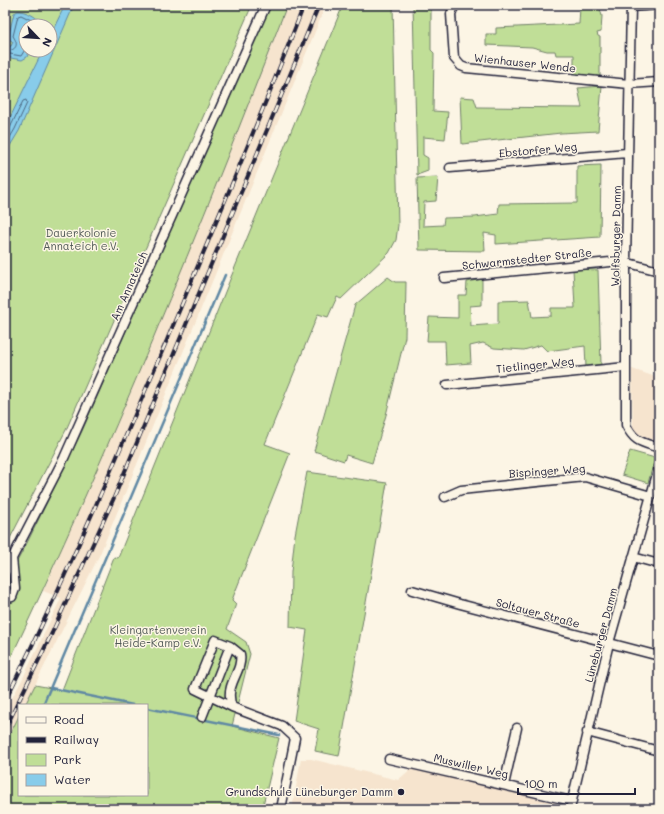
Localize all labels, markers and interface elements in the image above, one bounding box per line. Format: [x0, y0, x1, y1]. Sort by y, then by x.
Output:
north arrow [18, 18, 58, 58]
text: N [39, 35, 56, 49]
street label: Wienhauser Wende [473, 50, 577, 75]
street label: Ebstorfer Weg [498, 139, 578, 160]
street label: Wolfsburger Damm [607, 185, 624, 287]
park label: Dauerkolonie Annateich e.V. [43, 225, 119, 253]
street label: Schwarmstedter Straße [461, 244, 593, 273]
street label: Am Annateich [107, 249, 150, 323]
street label: Tietlinger Weg [495, 353, 575, 376]
street label: Bispinger Weg [508, 460, 586, 481]
street label: Lüneburger Damm [581, 586, 620, 684]
street label: Soltauer Straße [495, 594, 582, 631]
park label: Kleingartenverein Heide-Kamp e.V. [110, 622, 206, 650]
legend [18, 704, 148, 796]
text: Road [54, 711, 84, 727]
text: Railway [54, 731, 99, 747]
street label: Muswiller Weg [432, 750, 510, 781]
text: Park [54, 751, 81, 767]
scale bar [518, 770, 635, 796]
text: Water [54, 771, 91, 787]
text: 100 m [524, 775, 558, 791]
place label: Grundschule Lüneburger Damm [226, 784, 393, 799]
marker: Grundschule Lüneburger Damm [396, 787, 406, 797]

